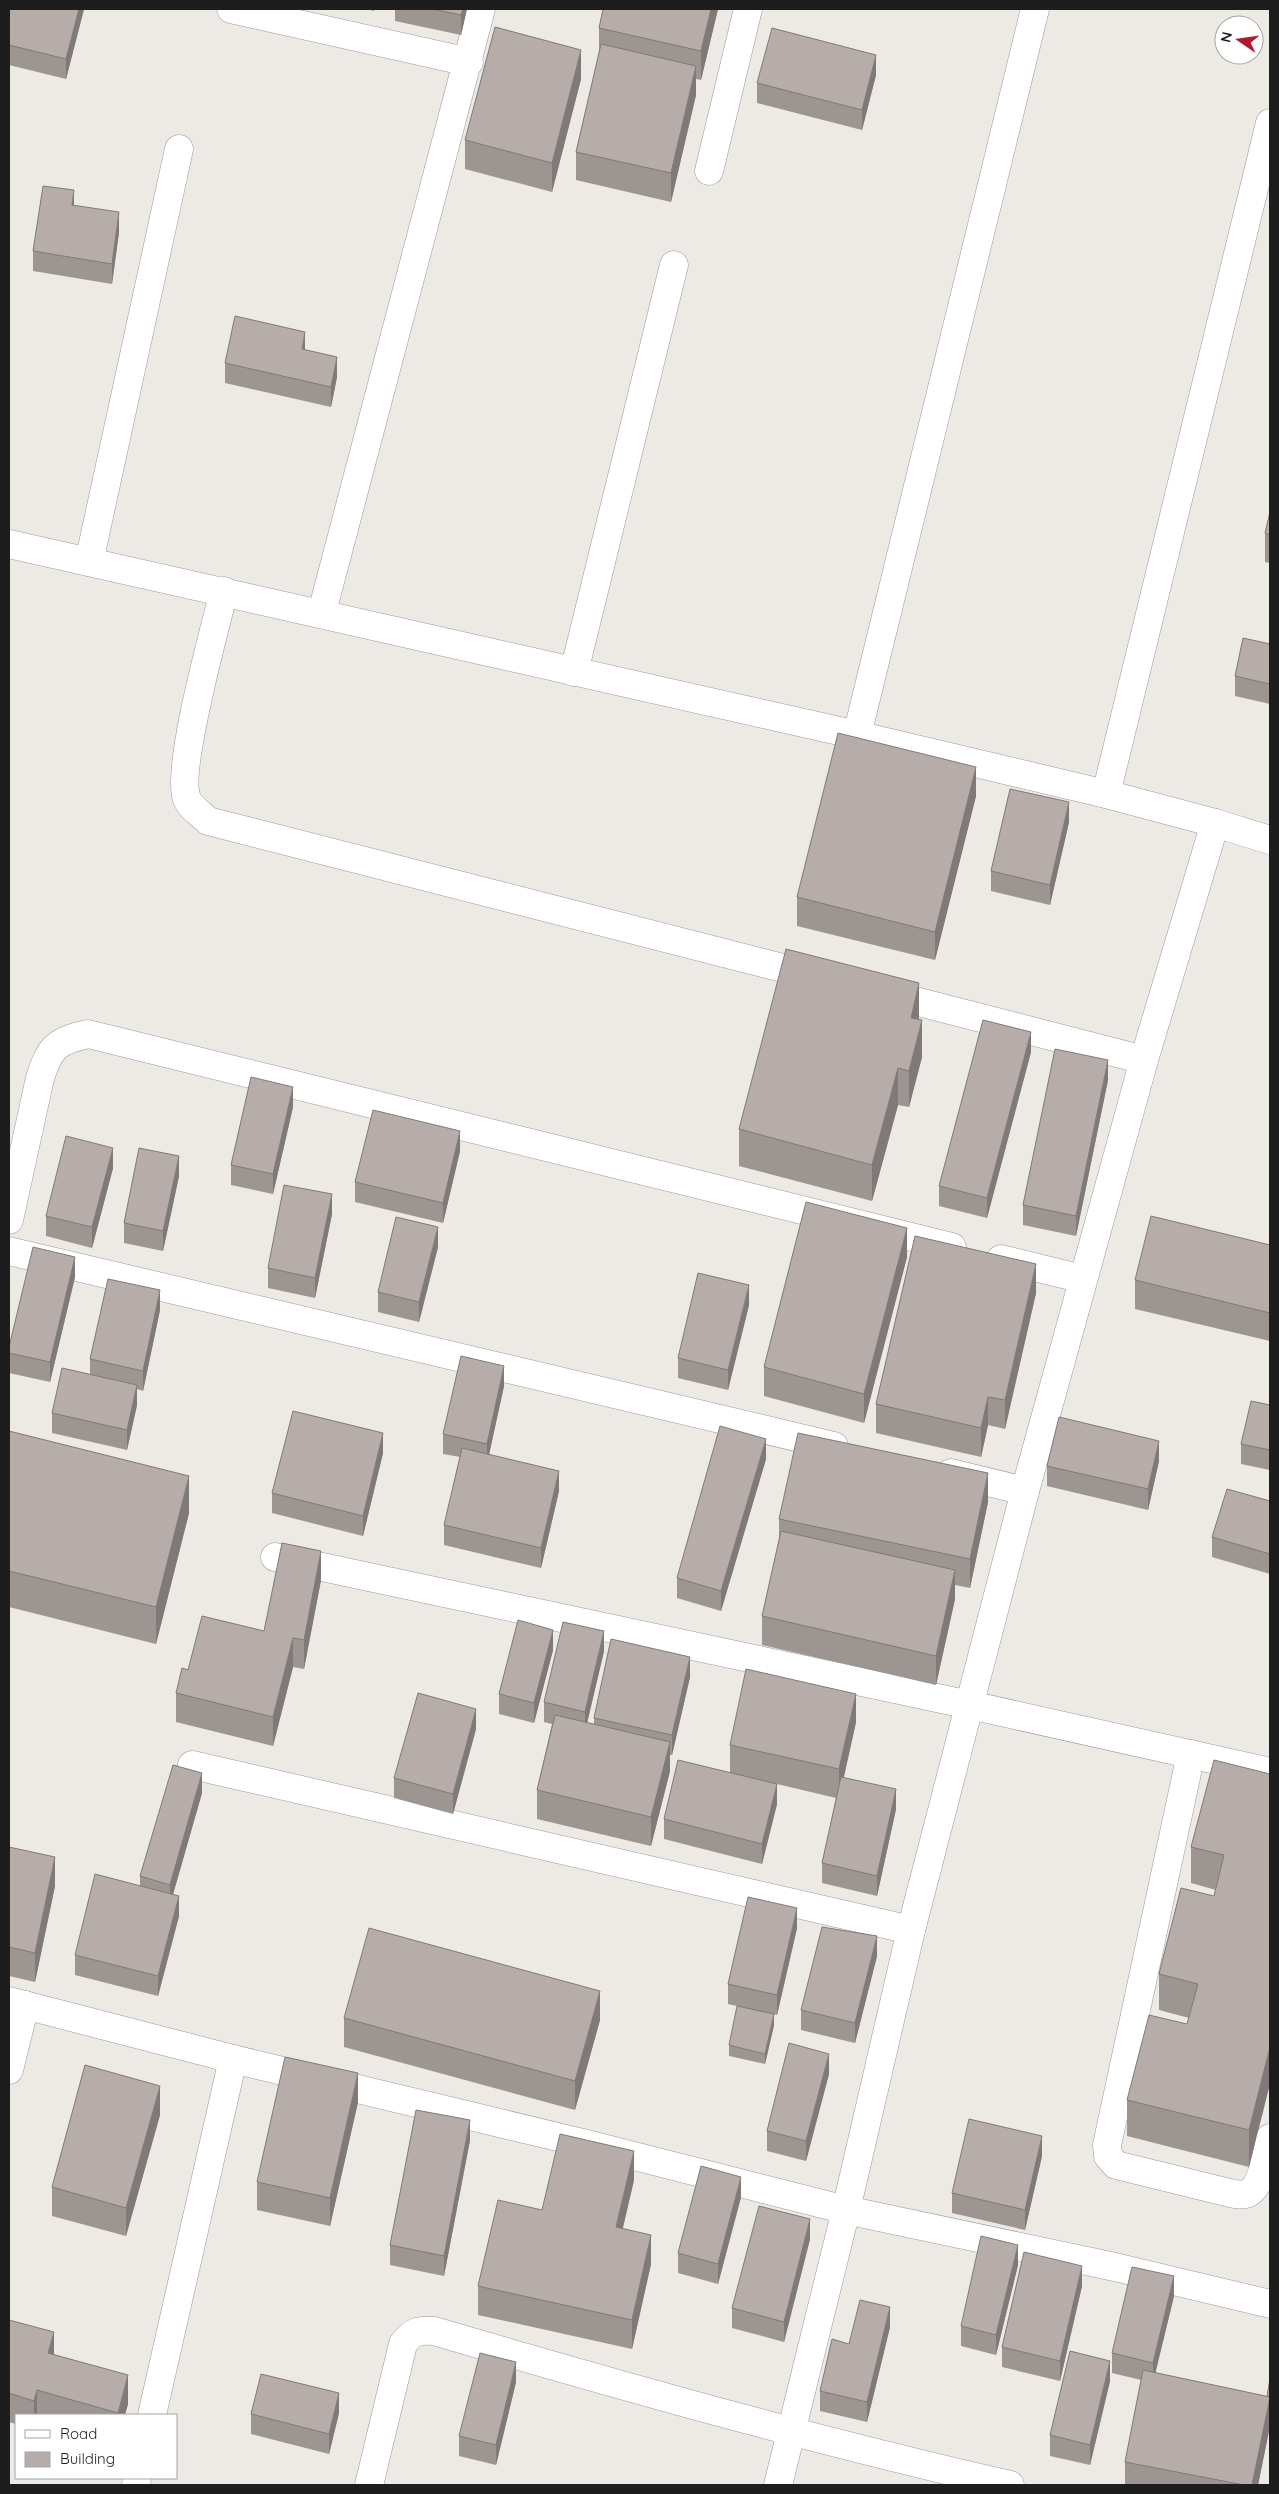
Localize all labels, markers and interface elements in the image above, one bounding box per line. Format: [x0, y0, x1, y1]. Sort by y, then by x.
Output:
north arrow [1214, 15, 1264, 65]
text: N [1216, 30, 1236, 44]
legend [15, 2414, 178, 2479]
text: Road [60, 2424, 97, 2443]
text: Building [60, 2449, 115, 2468]

